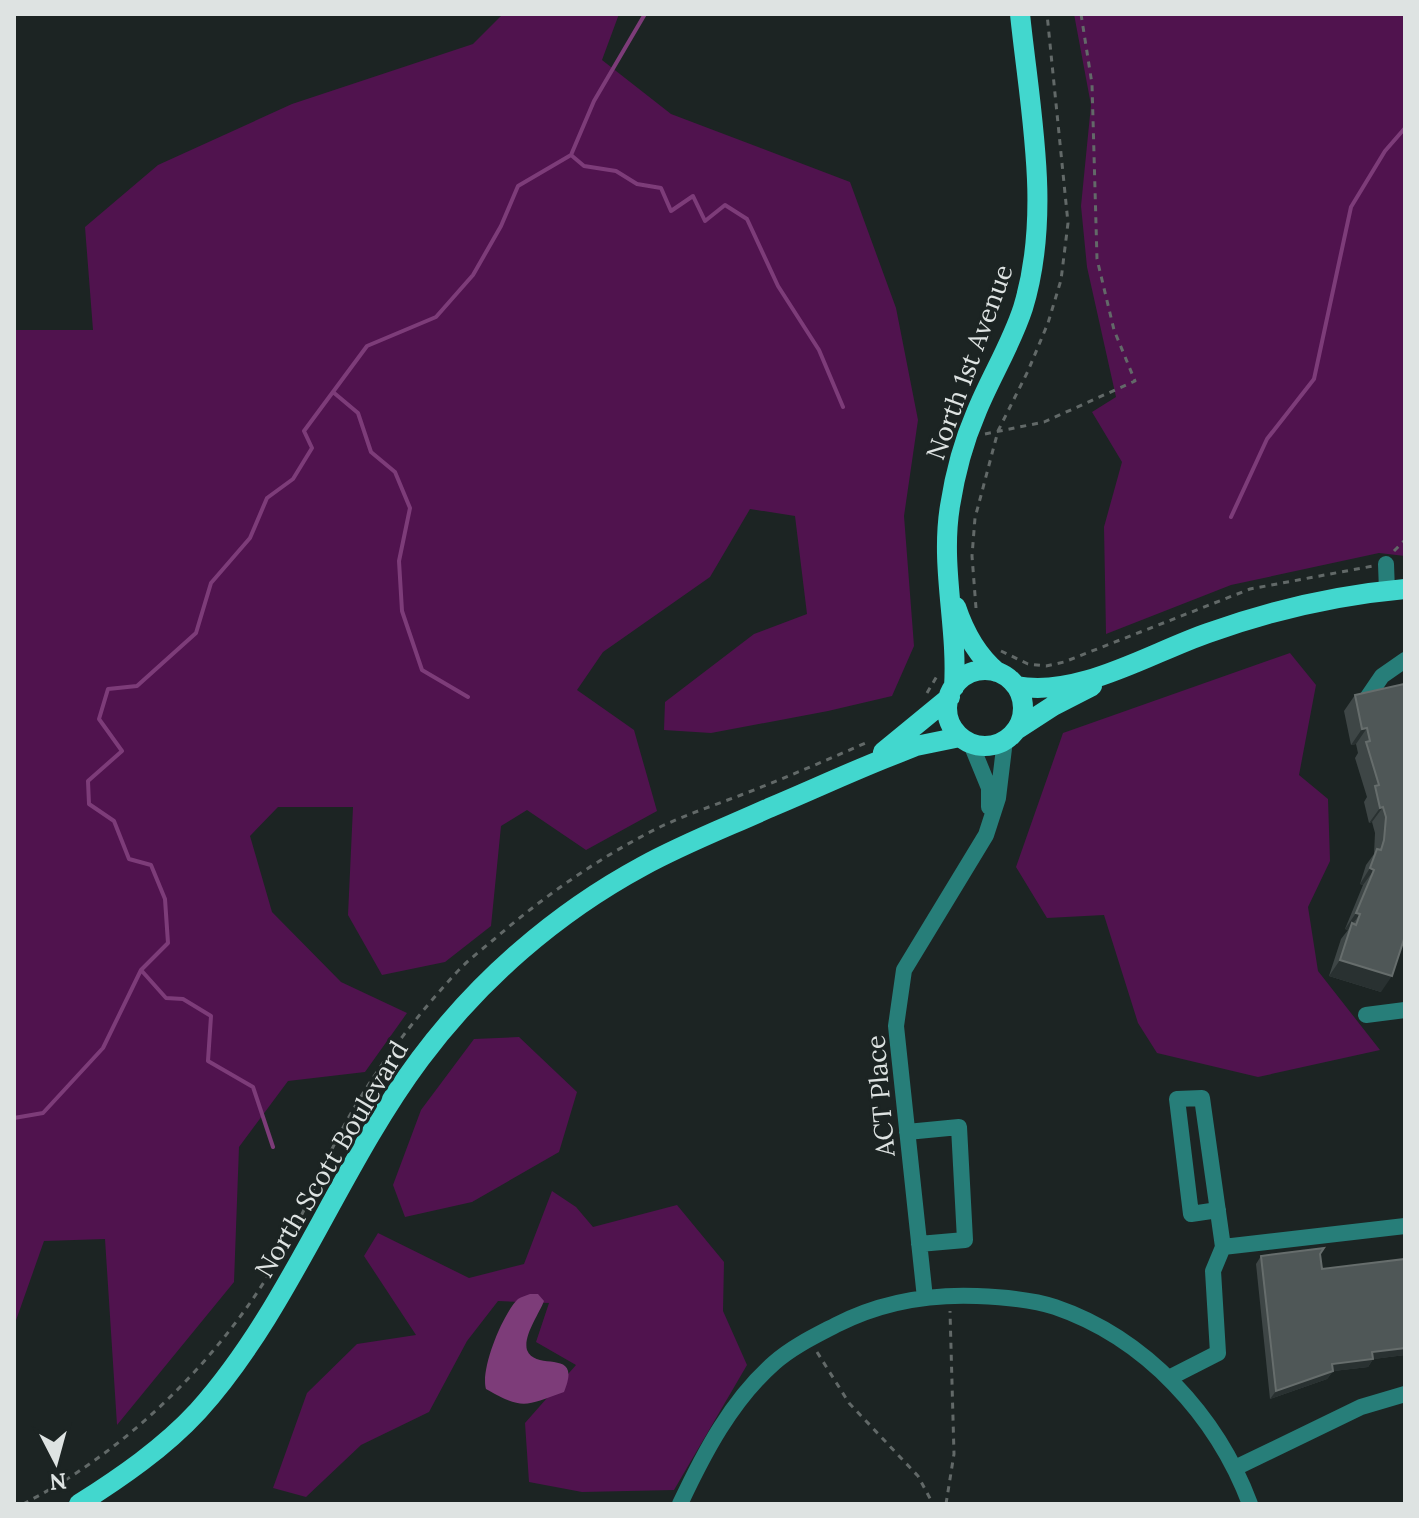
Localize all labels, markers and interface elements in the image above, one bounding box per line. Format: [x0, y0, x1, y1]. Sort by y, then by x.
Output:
street label: North 1st Avenue [918, 260, 1020, 464]
street label: ACT Place [858, 1034, 902, 1159]
street label: North Scott Boulevard [247, 1035, 415, 1283]
north arrow [16, 1422, 96, 1502]
text: N [48, 1467, 68, 1497]

